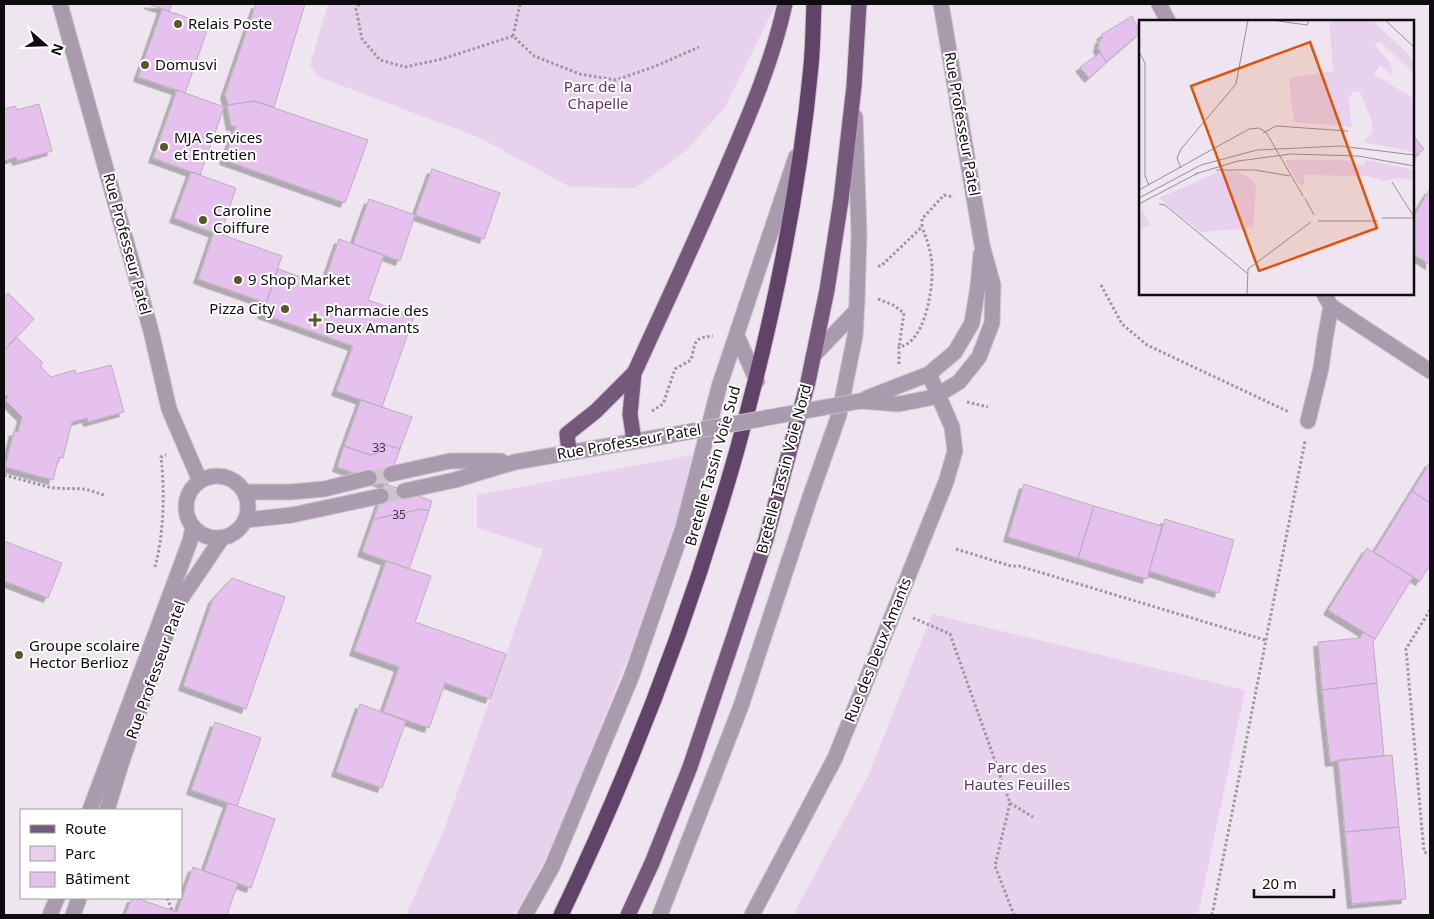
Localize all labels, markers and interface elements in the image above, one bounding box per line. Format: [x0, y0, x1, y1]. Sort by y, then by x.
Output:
place label: Relais Poste [188, 13, 272, 33]
marker: Relais Poste [172, 18, 184, 30]
north arrow [20, 20, 70, 70]
inset map [1139, 20, 1414, 295]
text: N [47, 41, 69, 58]
street label: Rue Professeur Patel [940, 50, 986, 197]
place label: Domusvi [155, 54, 217, 74]
marker: Domusvi [139, 59, 151, 71]
park label: Parc de la Chapelle [564, 76, 632, 113]
place label: MJA Services et Entretien [174, 127, 262, 164]
marker: MJA Services et Entretien [158, 141, 170, 153]
street label: Rue Professeur Patel [99, 171, 157, 317]
place label: Caroline Coiffure [213, 200, 271, 237]
marker: Caroline Coiffure [197, 214, 209, 226]
place label: 9 Shop Market [248, 269, 351, 289]
marker: 9 Shop Market [232, 274, 244, 286]
place label: Pizza City [209, 298, 275, 318]
place label: Pharmacie des Deux Amants [325, 300, 429, 337]
marker: Pizza City [279, 303, 291, 315]
marker: Pharmacie des Deux Amants [309, 314, 321, 326]
street label: Bretelle Tassin Voie Nord [751, 382, 815, 556]
street label: Bretelle Tassin Voie Sud [680, 383, 744, 548]
street label: Rue Professeur Patel [555, 418, 702, 464]
house number: 33 [372, 439, 386, 456]
house number: 35 [392, 506, 406, 523]
street label: Rue des Deux Amants [839, 574, 915, 725]
street label: Rue Professeur Patel [121, 598, 189, 742]
place label: Groupe scolaire Hector Berlioz [29, 635, 140, 672]
marker: Groupe scolaire Hector Berlioz [13, 649, 25, 661]
park label: Parc des Hautes Feuilles [964, 757, 1070, 794]
legend [20, 809, 182, 899]
text: Route [65, 818, 107, 838]
text: Parc [65, 843, 96, 863]
scale bar [1254, 866, 1334, 898]
text: Bâtiment [65, 868, 130, 888]
text: 20 m [1262, 873, 1297, 893]

